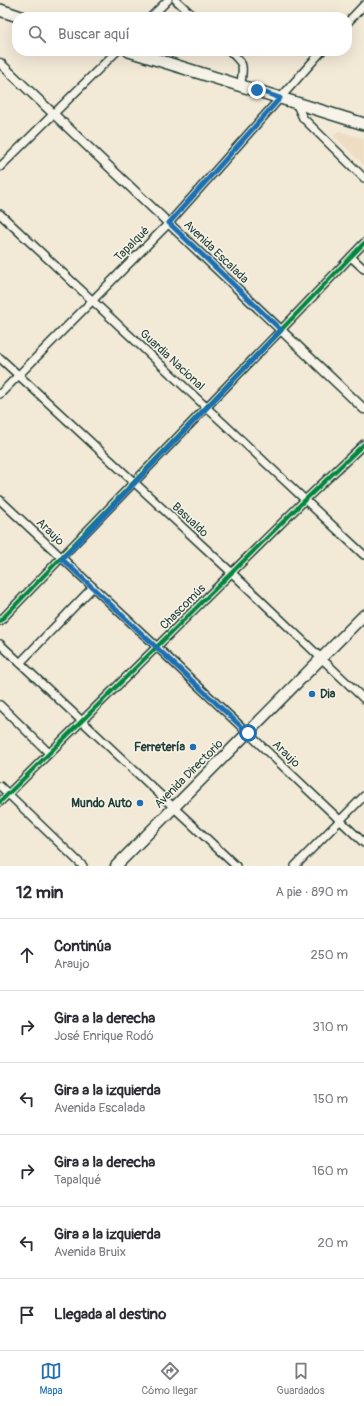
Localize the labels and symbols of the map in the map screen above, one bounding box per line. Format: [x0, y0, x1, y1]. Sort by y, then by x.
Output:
route end [248, 81, 266, 99]
street label: Avenida Escalada [180, 217, 252, 287]
street label: Tapalqué [111, 223, 153, 265]
street label: Guardia Nacional [136, 326, 208, 394]
street label: Basualdo [169, 499, 212, 541]
street label: Araujo [33, 515, 67, 549]
street label: Chascomús [157, 581, 209, 633]
place label: Dia [320, 687, 336, 702]
marker: Dia [307, 689, 317, 699]
route start [239, 724, 257, 742]
street label: Avenida Directorio [152, 736, 227, 811]
street label: Araujo [269, 737, 303, 771]
place label: Ferretería [134, 740, 185, 755]
marker: Ferretería [188, 742, 198, 752]
place label: Mundo Auto [71, 796, 133, 811]
marker: Mundo Auto [135, 798, 145, 808]

